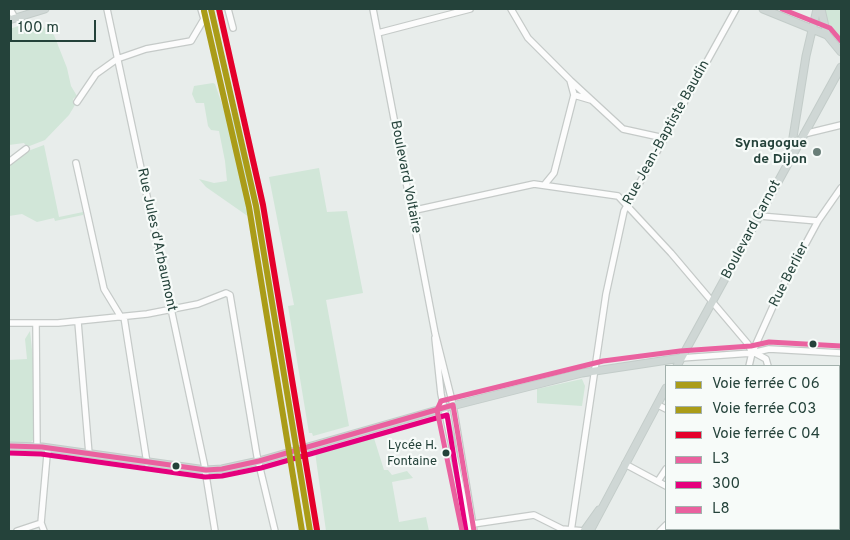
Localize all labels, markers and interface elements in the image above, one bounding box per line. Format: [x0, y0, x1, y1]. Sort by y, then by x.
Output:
scale bar [12, 10, 99, 42]
text: 100 m [18, 19, 59, 38]
street label: Rue Jean-Baptiste Baudin [620, 58, 714, 208]
street label: Boulevard Voltaire [386, 119, 424, 235]
place label: Synagogue de Dijon [735, 136, 807, 168]
marker: Synagogue de Dijon [811, 146, 823, 158]
street label: Rue Jules d'Arbaumont [133, 167, 179, 313]
street label: Boulevard Carnot [719, 178, 785, 282]
street label: Rue Berlier [767, 240, 813, 310]
unlabelled marker [808, 339, 818, 349]
legend [665, 365, 840, 530]
text: Voie ferrée C 06 [712, 375, 820, 394]
text: Voie ferrée C03 [712, 400, 816, 419]
text: Voie ferrée C 04 [712, 425, 820, 444]
place label: Lycée H. Fontaine [387, 438, 437, 469]
marker: Lycée H. Fontaine [441, 448, 451, 458]
text: L3 [712, 450, 729, 469]
unlabelled marker [171, 461, 181, 471]
text: 300 [712, 475, 740, 494]
text: L8 [712, 500, 730, 519]

